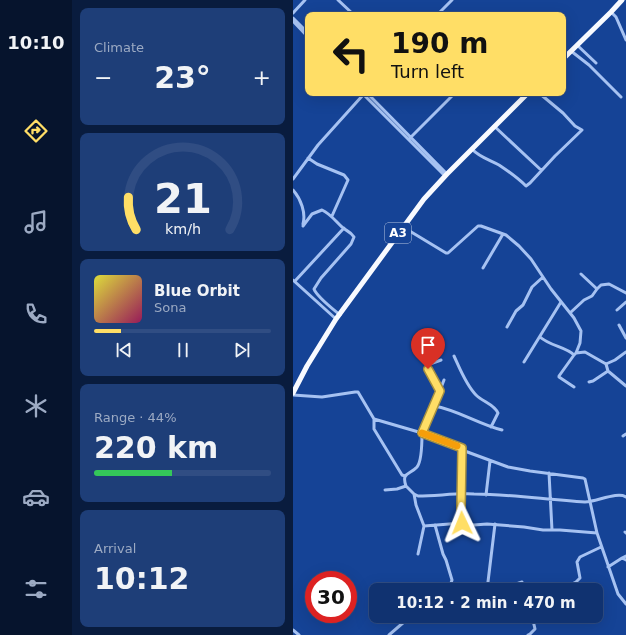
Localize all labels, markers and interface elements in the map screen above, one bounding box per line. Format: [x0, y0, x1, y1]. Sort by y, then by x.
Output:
text: 190 m [391, 27, 488, 60]
icon: left [325, 28, 377, 80]
text: 10:10 [7, 32, 65, 53]
text: Climate [94, 40, 144, 55]
text: 23° [154, 60, 211, 95]
text: Turn left [391, 61, 464, 82]
text: − [94, 65, 112, 90]
text: + [253, 65, 271, 90]
icon: directions [22, 117, 50, 145]
text: 21 [154, 174, 211, 223]
icon: music [22, 208, 50, 236]
text: km/h [164, 221, 201, 237]
road number: A3 [385, 223, 411, 243]
text: Blue Orbit [154, 282, 240, 300]
icon: phone [22, 300, 50, 328]
text: Sona [154, 300, 186, 315]
pin [411, 328, 445, 369]
icon: arrive [417, 334, 439, 356]
icon: previous [113, 339, 135, 361]
icon: pause [172, 339, 194, 361]
icon: next [231, 339, 253, 361]
icon: climate [22, 392, 50, 420]
text: Range · 44% [94, 410, 177, 425]
text: 220 km [94, 430, 218, 465]
icon: car [22, 483, 50, 511]
position arrow [441, 502, 483, 544]
text: Arrival [94, 541, 136, 556]
text: 10:12 [94, 561, 190, 596]
speed limit sign: 30 [305, 571, 357, 623]
icon: filters [22, 575, 50, 603]
text: 10:12 · 2 min · 470 m [396, 594, 576, 612]

